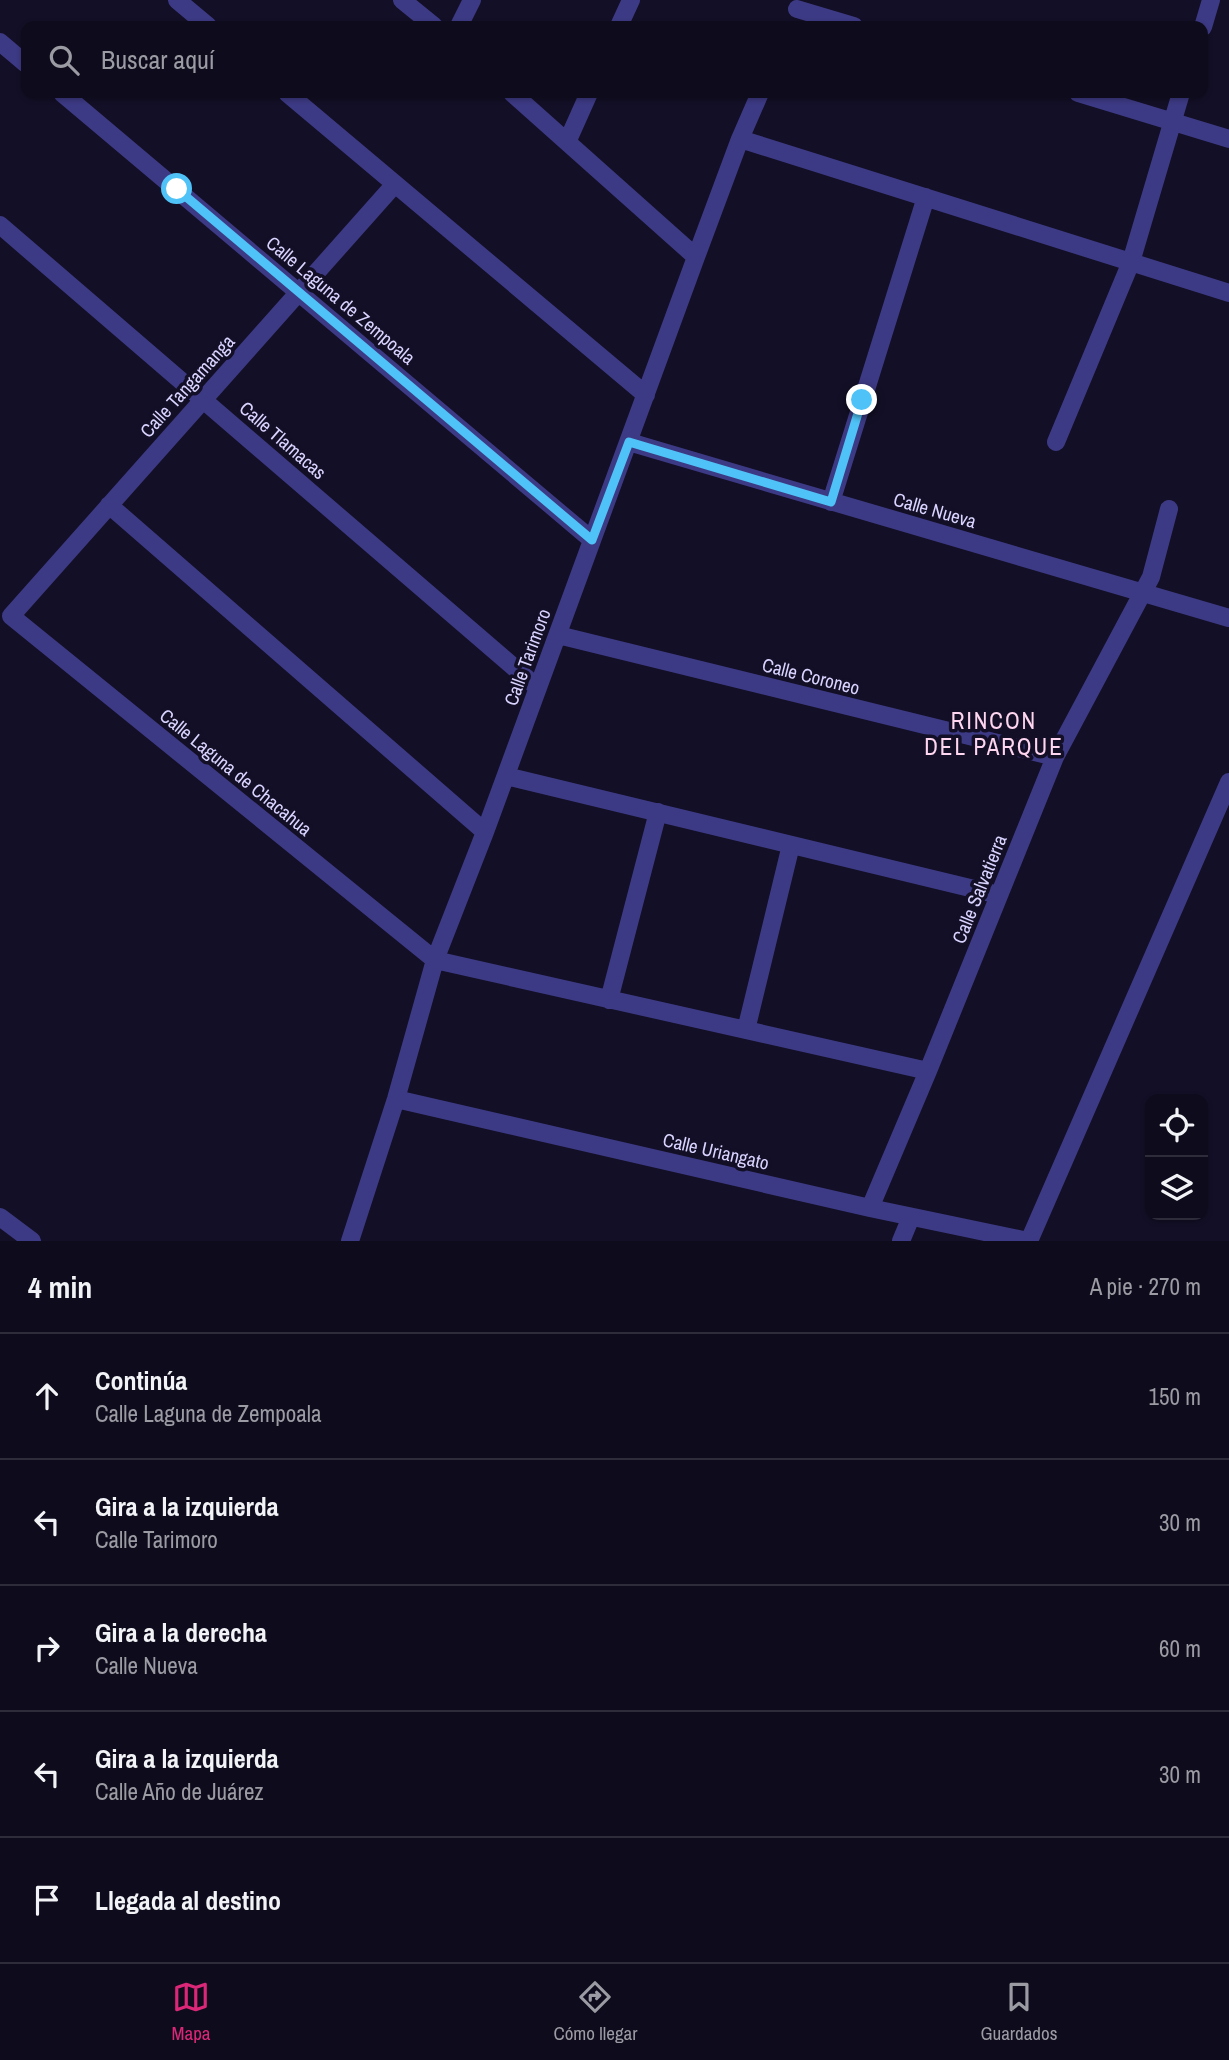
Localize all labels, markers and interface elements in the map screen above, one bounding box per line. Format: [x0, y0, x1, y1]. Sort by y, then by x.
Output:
search box [21, 21, 1208, 98]
icon: search [45, 41, 83, 79]
text: Buscar aquí [101, 42, 215, 77]
route start [161, 173, 192, 204]
street label: Calle Laguna de Zempoala [261, 230, 421, 370]
street label: Calle Tangamanga [134, 329, 240, 443]
route end [846, 384, 877, 415]
street label: Calle Tlamacas [234, 395, 332, 485]
street label: Calle Nueva [891, 486, 980, 534]
street label: Calle Tarimoro [497, 605, 557, 709]
street label: Calle Coroneo [760, 651, 862, 701]
street label: Calle Laguna de Chacahua [154, 702, 318, 842]
district label: RINCON DEL PARQUE [924, 705, 1064, 762]
street label: Calle Salvatierra [945, 830, 1013, 947]
map controls [1145, 1094, 1208, 1220]
button: locate [1145, 1094, 1208, 1157]
street label: Calle Uriangato [660, 1126, 772, 1176]
button: layers [1145, 1157, 1208, 1220]
text: 4 min [28, 1267, 92, 1307]
text: A pie · 270 m [1090, 1271, 1201, 1302]
text: Continúa [95, 1363, 187, 1398]
icon: ahead [28, 1377, 66, 1415]
text: 150 m [1149, 1381, 1201, 1412]
text: Calle Laguna de Zempoala [95, 1398, 321, 1429]
text: Gira a la izquierda [95, 1489, 279, 1524]
icon: left [28, 1503, 66, 1541]
text: 30 m [1159, 1507, 1201, 1538]
text: Calle Tarimoro [95, 1524, 218, 1555]
text: Gira a la derecha [95, 1615, 267, 1650]
icon: right [28, 1629, 66, 1667]
text: 60 m [1159, 1633, 1201, 1664]
text: Calle Nueva [95, 1650, 198, 1681]
text: Gira a la izquierda [95, 1741, 279, 1776]
icon: left [28, 1755, 66, 1793]
text: 30 m [1159, 1759, 1201, 1790]
text: Calle Año de Juárez [95, 1776, 264, 1807]
icon: arrive [28, 1881, 66, 1919]
text: Llegada al destino [95, 1883, 281, 1918]
tab: Mapa [171, 1978, 210, 2046]
tab: Cómo llegar [553, 1978, 637, 2046]
tab: Guardados [980, 1978, 1057, 2046]

